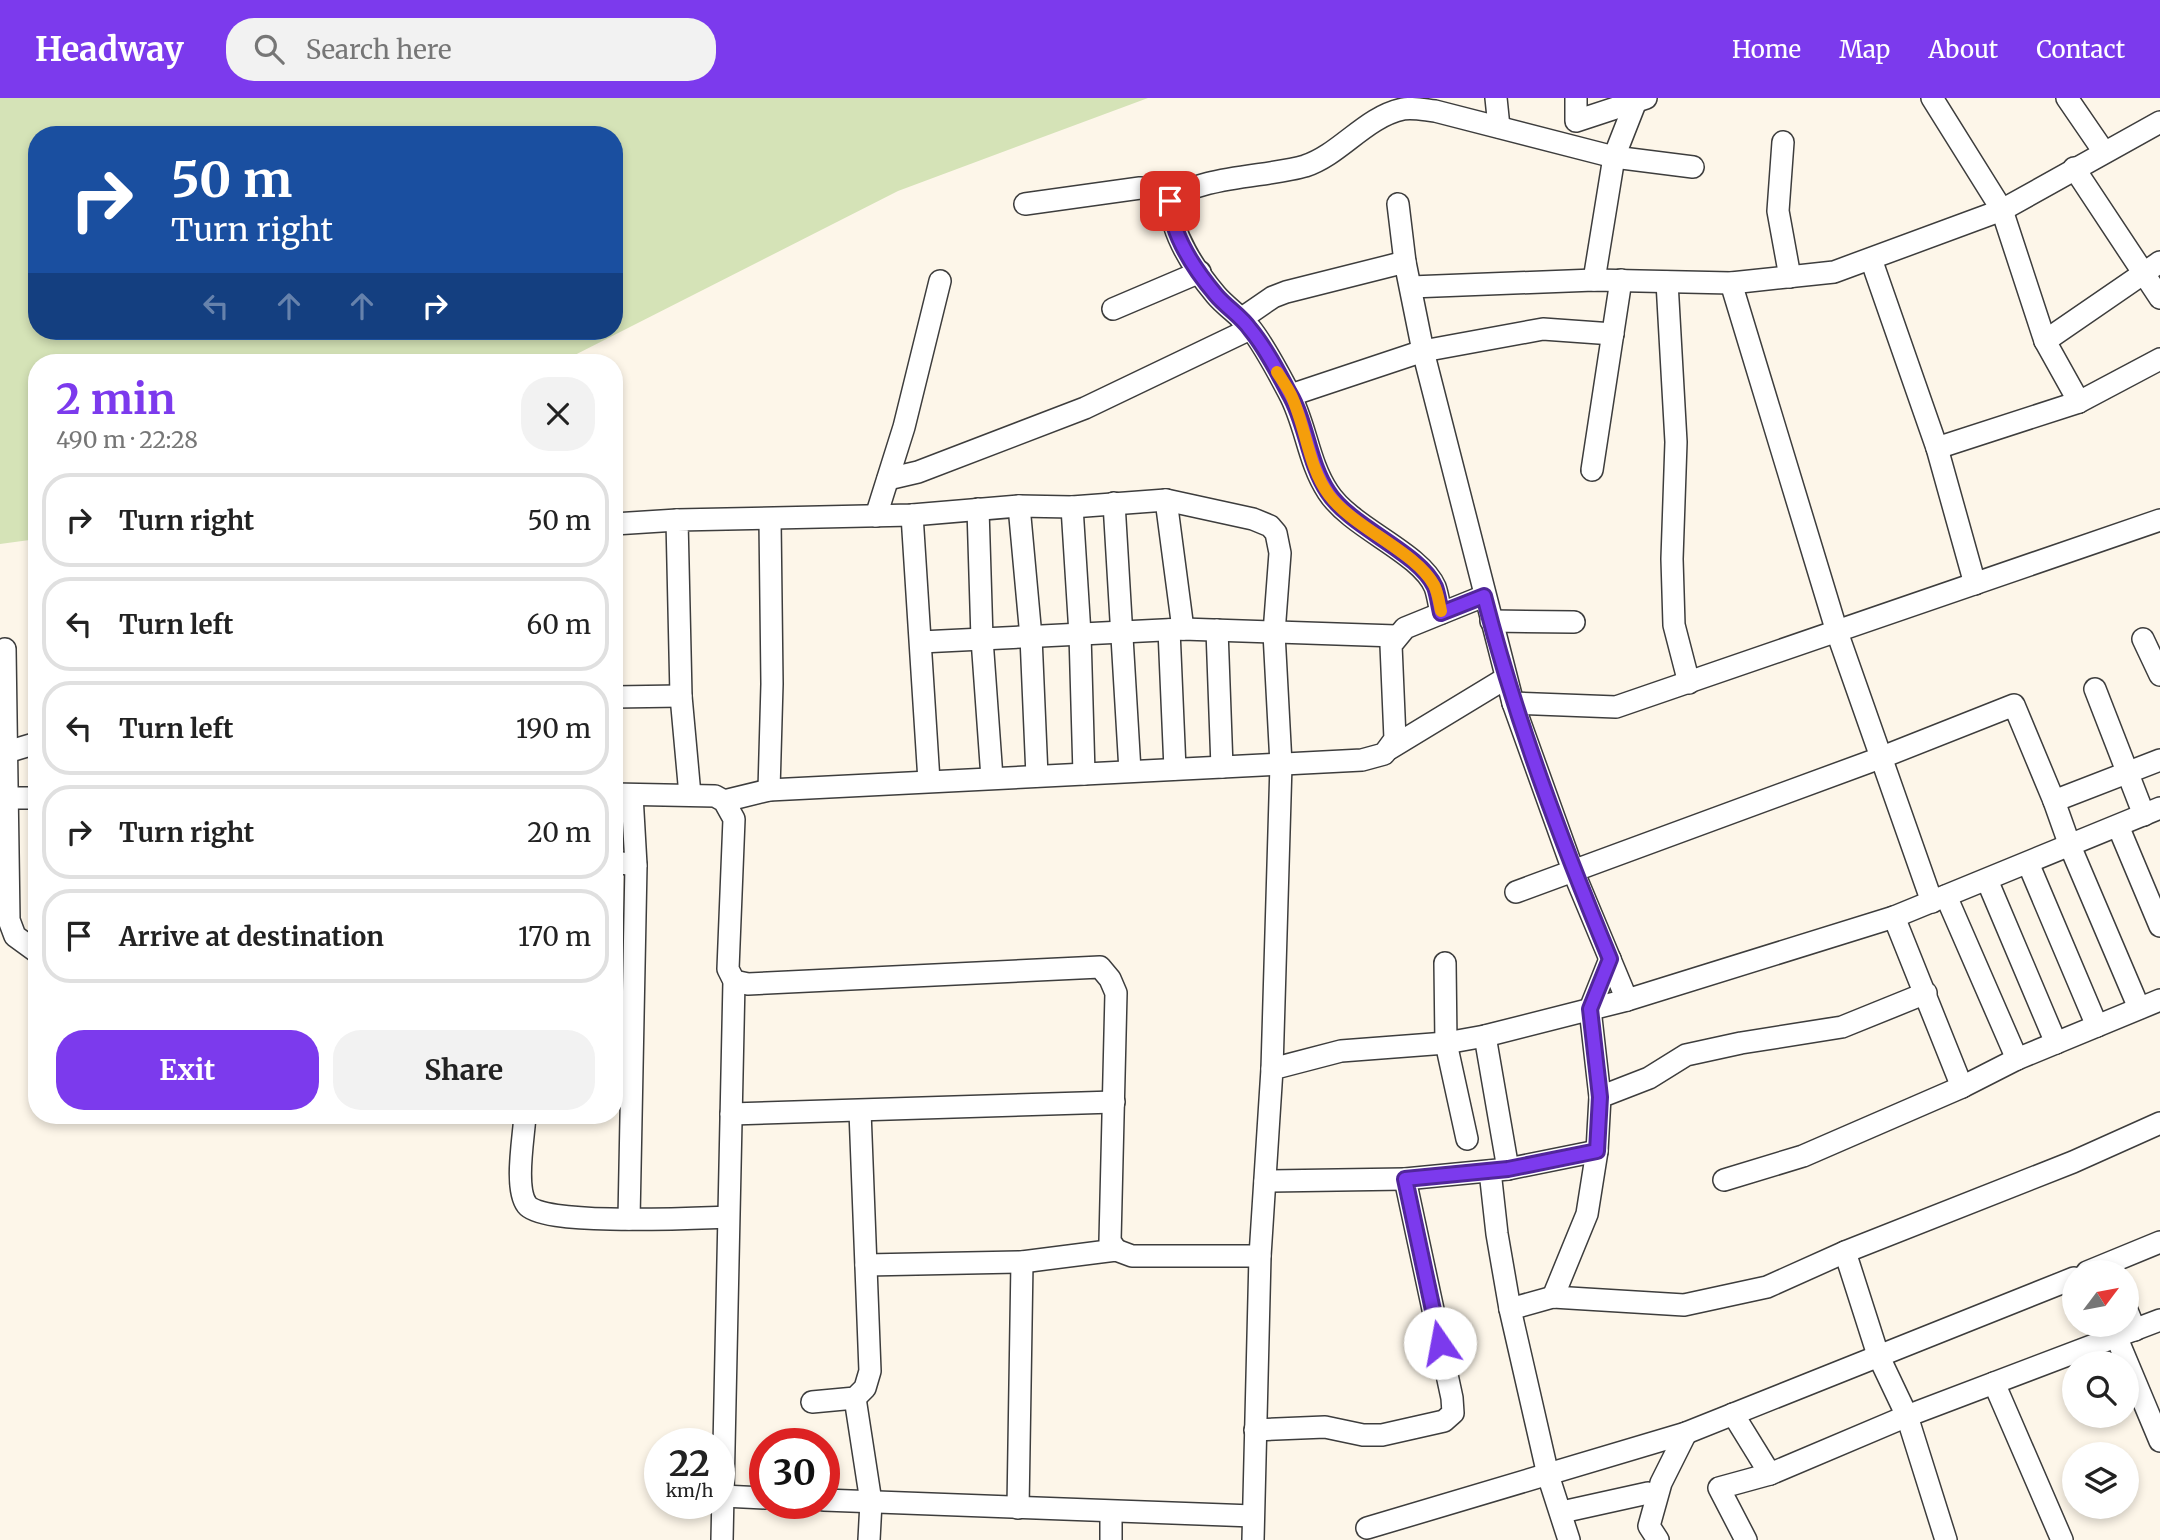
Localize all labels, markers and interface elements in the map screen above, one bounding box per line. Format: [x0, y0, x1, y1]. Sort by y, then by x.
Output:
search box [226, 18, 716, 81]
text: Headway [35, 29, 184, 70]
icon: search [250, 30, 288, 68]
text: Search here [306, 33, 452, 66]
text: Home [1732, 34, 1801, 65]
text: Map [1839, 34, 1890, 65]
text: About [1928, 34, 1998, 65]
text: Contact [2036, 34, 2125, 65]
text: 50 m [171, 149, 292, 210]
icon: right [56, 154, 147, 245]
pin [1140, 171, 1200, 231]
icon: arrive [1151, 182, 1189, 220]
text: Turn right [171, 210, 333, 250]
icon: left [197, 287, 235, 325]
icon: ahead [270, 287, 308, 325]
icon: ahead [343, 287, 381, 325]
icon: right [416, 287, 454, 325]
text: 2 min [56, 373, 176, 425]
button: close [521, 377, 595, 451]
text: 490 m · 22:28 [56, 425, 198, 454]
icon: right [60, 501, 98, 539]
text: Turn right [119, 504, 254, 537]
text: 50 m [527, 504, 591, 537]
icon: left [60, 605, 98, 643]
text: Turn left [119, 608, 233, 641]
text: 60 m [527, 608, 591, 641]
icon: left [60, 709, 98, 747]
text: Turn left [119, 712, 233, 745]
text: 190 m [516, 712, 591, 745]
icon: right [60, 813, 98, 851]
text: Turn right [119, 816, 254, 849]
text: 20 m [527, 816, 591, 849]
icon: arrive [60, 917, 98, 955]
text: Arrive at destination [119, 920, 384, 953]
text: 170 m [518, 920, 591, 953]
button: Exit [56, 1030, 319, 1110]
button: Share [333, 1030, 595, 1110]
north arrow [2062, 1260, 2138, 1337]
map controls [2062, 1260, 2139, 1519]
position arrow [1403, 1306, 1477, 1380]
button: search [2062, 1351, 2139, 1428]
speed limit sign: 30 [749, 1428, 840, 1519]
text: 22 [669, 1442, 710, 1486]
button: layers [2062, 1442, 2139, 1519]
text: km/h [666, 1479, 713, 1502]

